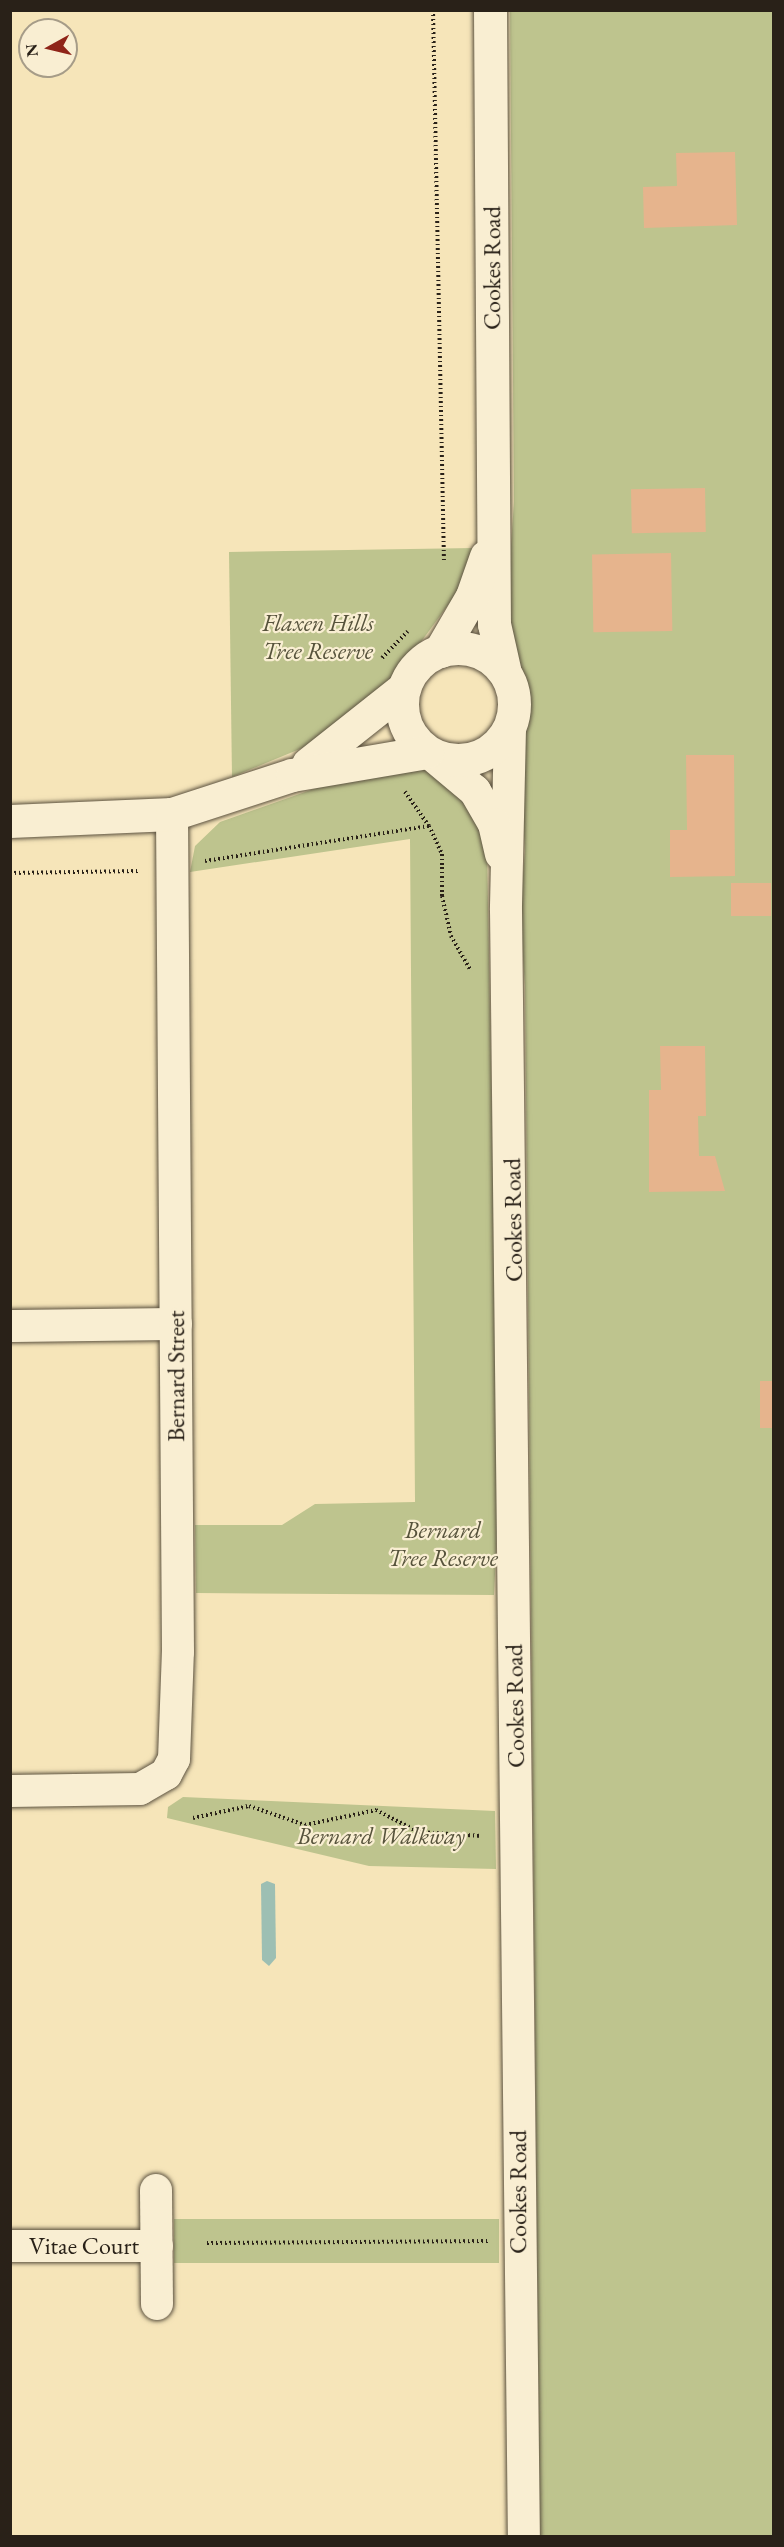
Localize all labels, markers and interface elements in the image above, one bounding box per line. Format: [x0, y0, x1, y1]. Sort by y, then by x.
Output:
north arrow [18, 18, 78, 78]
text: N [20, 42, 43, 58]
street label: Cookes Road [478, 206, 506, 330]
park label: Flaxen Hills Tree Reserve [262, 609, 374, 665]
street label: Cookes Road [498, 1158, 528, 1282]
street label: Bernard Street [162, 1310, 190, 1442]
park label: Bernard Tree Reserve [388, 1516, 498, 1572]
street label: Cookes Road [500, 1644, 530, 1768]
park label: Bernard Walkway [297, 1822, 465, 1850]
street label: Cookes Road [504, 2130, 532, 2254]
street label: Vitae Court [29, 2232, 139, 2260]

